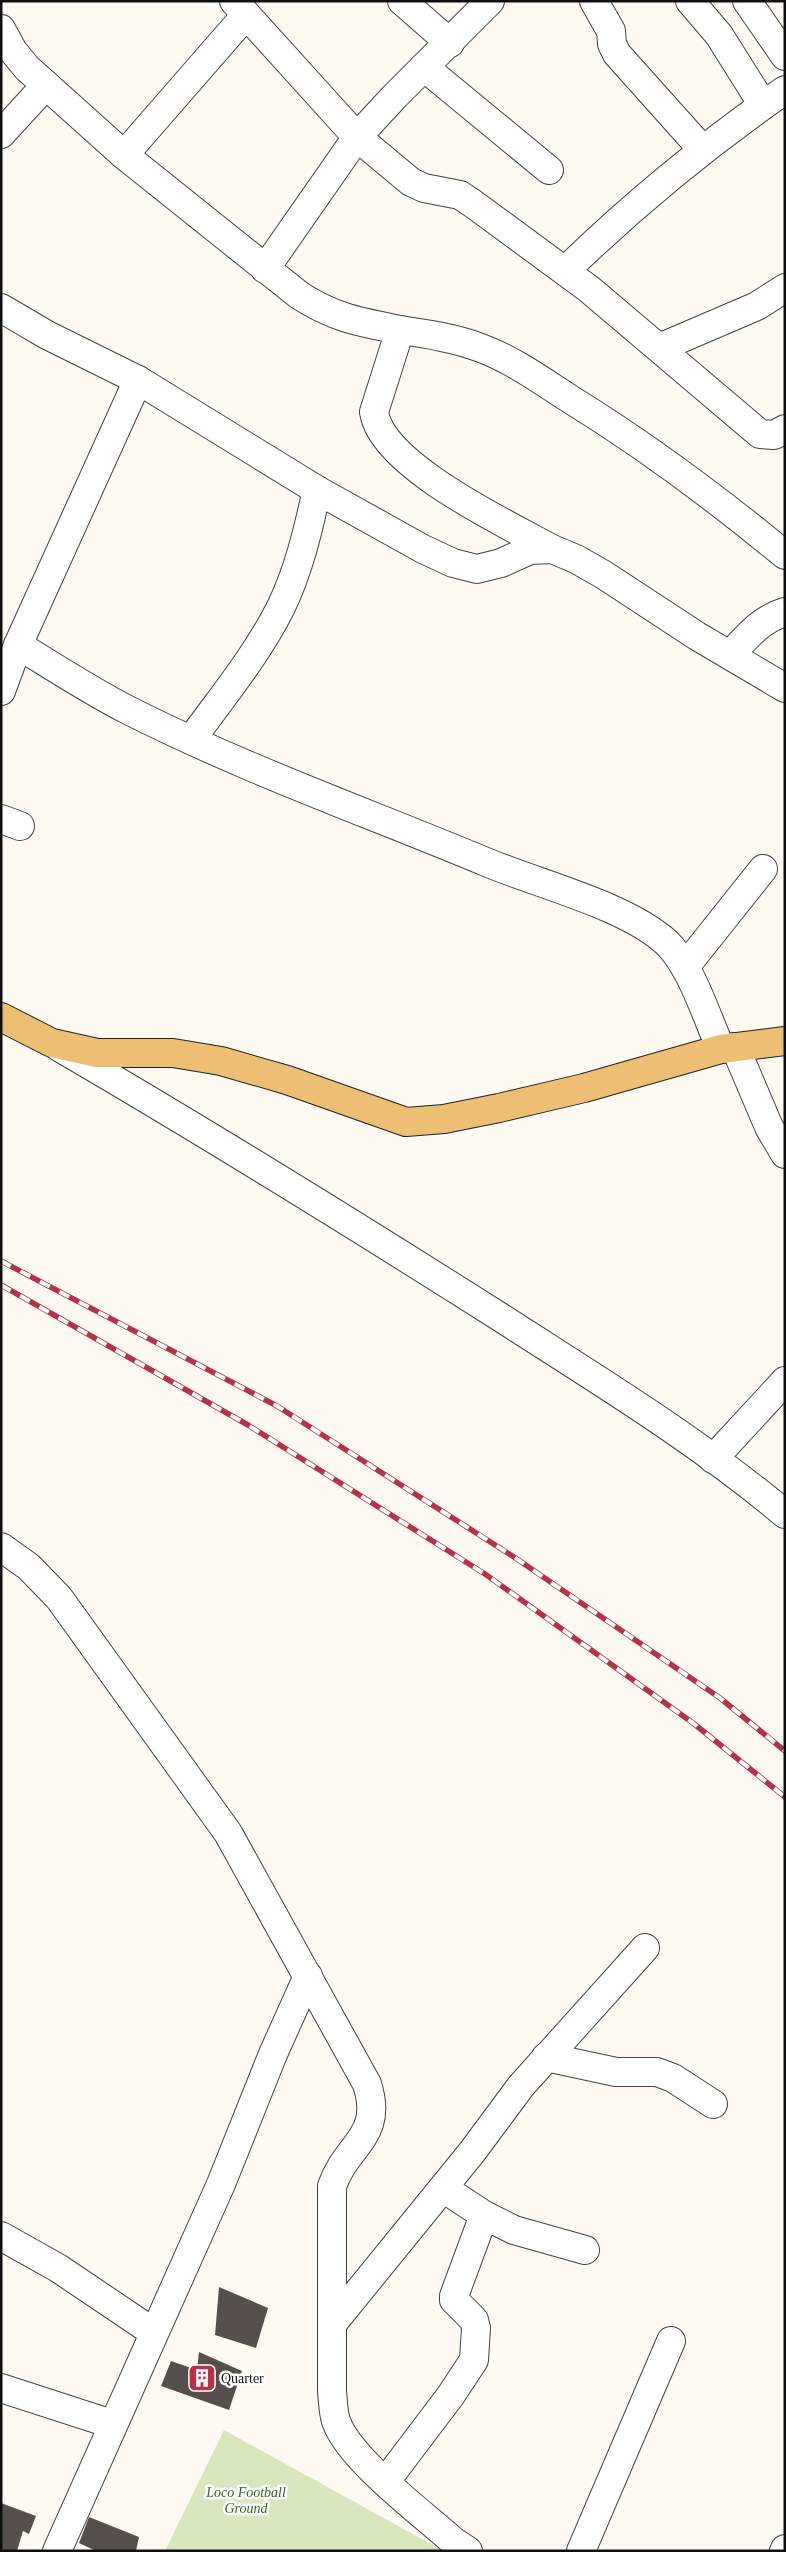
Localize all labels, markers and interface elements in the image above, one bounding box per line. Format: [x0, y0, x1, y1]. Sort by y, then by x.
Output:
building icon: Quarter [187, 2363, 217, 2393]
place label: Quarter [221, 2371, 264, 2386]
park label: Loco Football Ground [205, 2485, 286, 2516]

